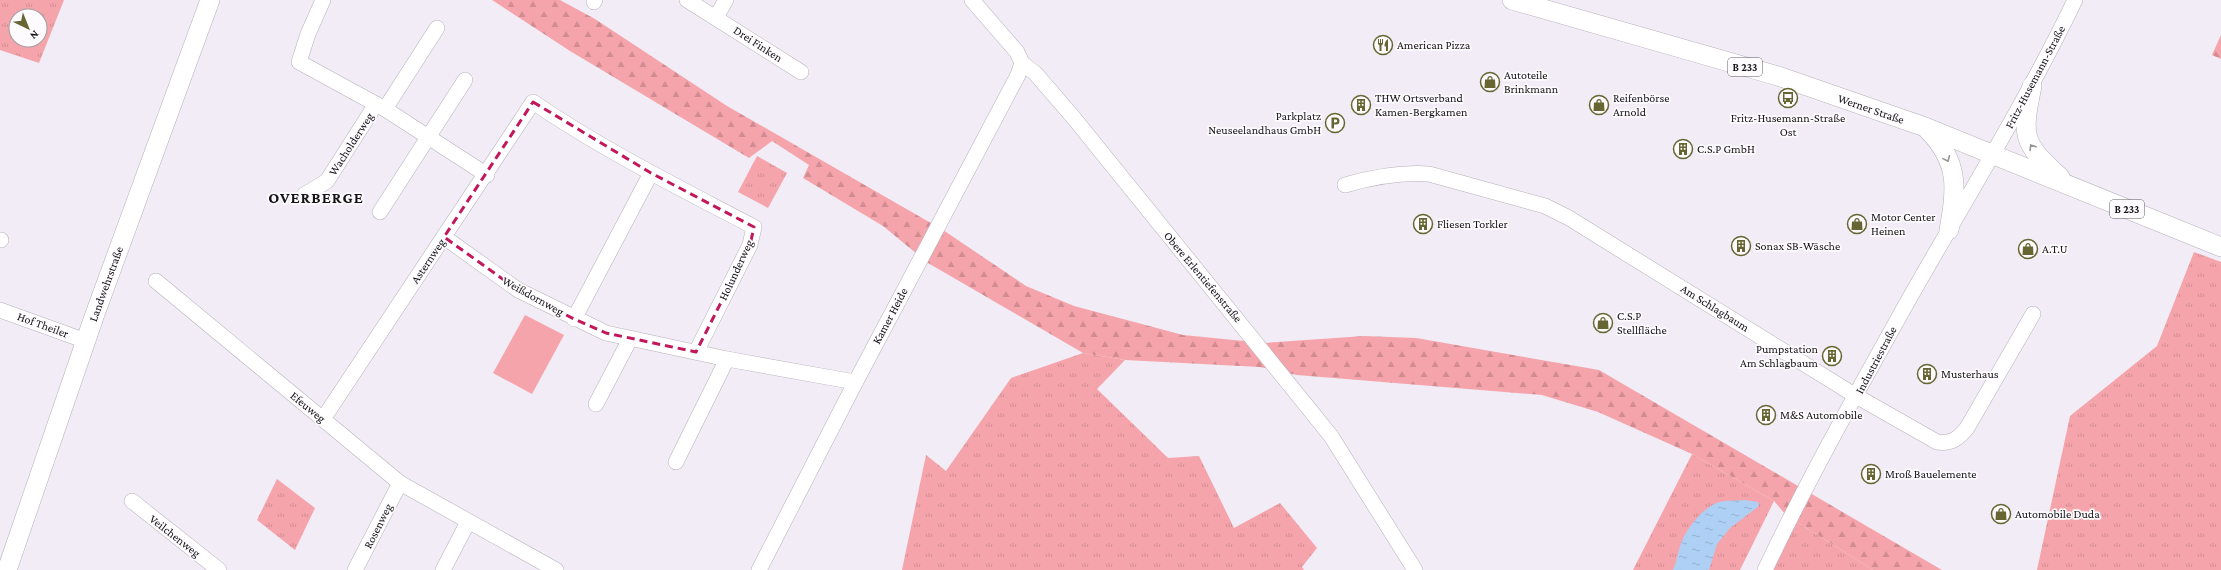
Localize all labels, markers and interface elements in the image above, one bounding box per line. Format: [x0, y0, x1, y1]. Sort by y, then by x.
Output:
north arrow [8, 8, 48, 48]
street label: Drei Finken [731, 23, 786, 65]
street label: Fritz-Husemann-Straße [2002, 23, 2068, 131]
text: N [28, 28, 42, 43]
restaurant icon: American Pizza [1372, 34, 1394, 56]
place label: American Pizza [1397, 38, 1471, 52]
road number: B 233 [1728, 58, 1762, 76]
place label: Autoteile Brinkmann [1504, 68, 1559, 96]
shop icon: Autoteile Brinkmann [1479, 71, 1501, 93]
bus stop icon: Fritz-Husemann-Straße Ost [1777, 87, 1799, 109]
place label: THW Ortsverband Kamen-Bergkamen [1375, 91, 1468, 119]
place label: Reifenbörse Arnold [1613, 91, 1669, 119]
street label: Werner Straße [1836, 91, 1906, 127]
building icon: THW Ortsverband Kamen-Bergkamen [1350, 94, 1372, 116]
shop icon: Reifenbörse Arnold [1588, 94, 1610, 116]
place label: Parkplatz Neuseelandhaus GmbH [1208, 109, 1321, 137]
street label: Wacholderweg [325, 110, 377, 178]
place label: Fritz-Husemann-Straße Ost [1731, 111, 1845, 139]
parking icon: Parkplatz Neuseelandhaus GmbH [1324, 112, 1346, 134]
building icon: C.S.P GmbH [1672, 138, 1694, 160]
place label: C.S.P GmbH [1697, 142, 1755, 156]
one-way arrow [2030, 144, 2037, 151]
one-way arrow [1943, 155, 1951, 162]
district label: OVERBERGE [268, 189, 364, 206]
road number: B 233 [2110, 200, 2144, 218]
place label: Motor Center Heinen [1871, 210, 1936, 238]
building icon: Fliesen Torkler [1412, 213, 1434, 235]
shop icon: Motor Center Heinen [1846, 213, 1868, 235]
place label: Fliesen Torkler [1437, 217, 1509, 231]
street label: Obere Erlentiefenstraße [1161, 229, 1245, 325]
building icon: Sonax SB-Wäsche [1730, 235, 1752, 257]
street label: Asternweg [408, 236, 448, 286]
street label: Holunderweg [716, 237, 756, 303]
shop icon: A.T.U [2017, 238, 2039, 260]
place label: Sonax SB-Wäsche [1755, 239, 1840, 253]
place label: A.T.U [2042, 242, 2068, 256]
street label: Landwehrstraße [86, 244, 126, 324]
street label: Weißdornweg [500, 273, 566, 319]
street label: Am Schlagbaum [1678, 281, 1752, 335]
street label: Kamer Heide [869, 286, 911, 346]
street label: Hof Theiler [15, 309, 71, 341]
place label: C.S.P Stellfläche [1617, 309, 1667, 337]
shop icon: C.S.P Stellfläche [1592, 312, 1614, 334]
street label: Industriestraße [1852, 324, 1900, 396]
place label: Pumpstation Am Schlagbaum [1740, 342, 1819, 370]
building icon: Pumpstation Am Schlagbaum [1821, 345, 1843, 367]
building icon: Musterhaus [1916, 363, 1938, 385]
place label: Musterhaus [1941, 367, 1999, 381]
street label: Efeuweg [287, 389, 329, 426]
building icon: M&S Automobile [1755, 404, 1777, 426]
place label: M&S Automobile [1780, 408, 1862, 422]
building icon: Mroß Bauelemente [1860, 463, 1882, 485]
place label: Mroß Bauelemente [1885, 467, 1977, 481]
street label: Rosenweg [361, 501, 395, 551]
shop icon: Automobile Duda [1990, 503, 2012, 525]
place label: Automobile Duda [2015, 507, 2100, 521]
street label: Veilchenweg [147, 512, 203, 560]

